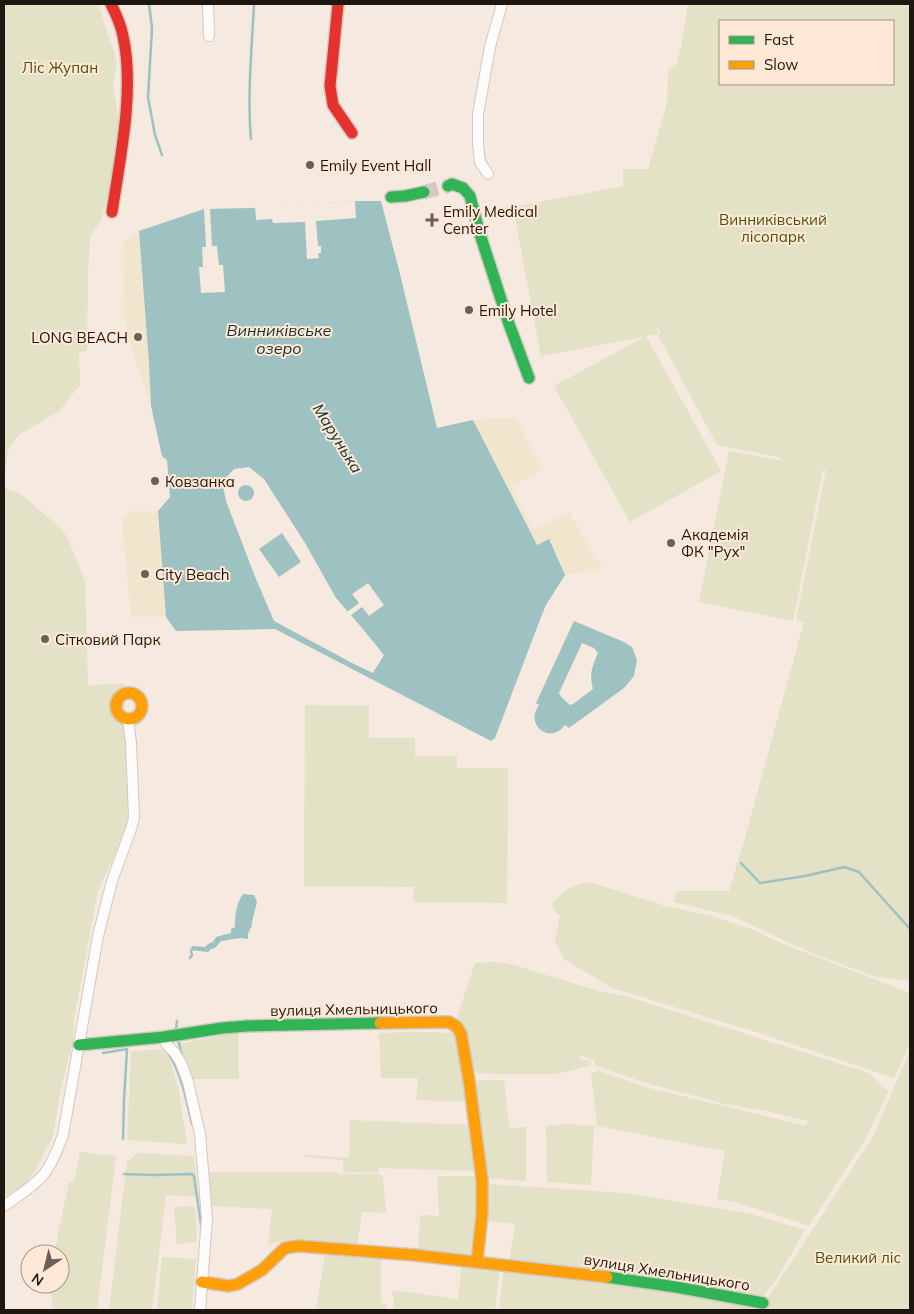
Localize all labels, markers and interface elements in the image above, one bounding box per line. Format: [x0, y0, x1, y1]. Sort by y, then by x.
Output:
legend [719, 20, 894, 85]
text: Fast [764, 30, 794, 49]
text: Slow [764, 55, 798, 74]
park label: Ліс Жупан [22, 58, 98, 77]
place label: Emily Event Hall [320, 156, 431, 175]
marker: Emily Event Hall [304, 159, 316, 171]
place label: Emily Medical Center [443, 202, 538, 238]
park label: Винниківський лісопарк [719, 210, 827, 246]
marker: Emily Medical Center [425, 213, 439, 227]
place label: Emily Hotel [479, 301, 557, 320]
marker: Emily Hotel [463, 304, 475, 316]
water label: Винниківське озеро [227, 320, 332, 358]
place label: LONG BEACH [31, 328, 128, 347]
marker: LONG BEACH [132, 331, 144, 343]
water label: Марунька [309, 399, 367, 477]
place label: Ковзанка [165, 472, 235, 491]
marker: Ковзанка [149, 475, 161, 487]
place label: Академія ФК "Рух" [681, 525, 749, 561]
marker: Академія ФК "Рух" [665, 537, 677, 549]
place label: City Beach [155, 565, 230, 584]
marker: City Beach [139, 568, 151, 580]
place label: Сітковий Парк [55, 630, 162, 649]
marker: Сітковий Парк [39, 633, 51, 645]
street label: вулиця Хмельницького [270, 998, 438, 1020]
north arrow [20, 1244, 70, 1294]
park label: Великий ліс [815, 1248, 901, 1267]
street label: вулиця Хмельницького [583, 1249, 751, 1295]
text: N [28, 1269, 47, 1290]

